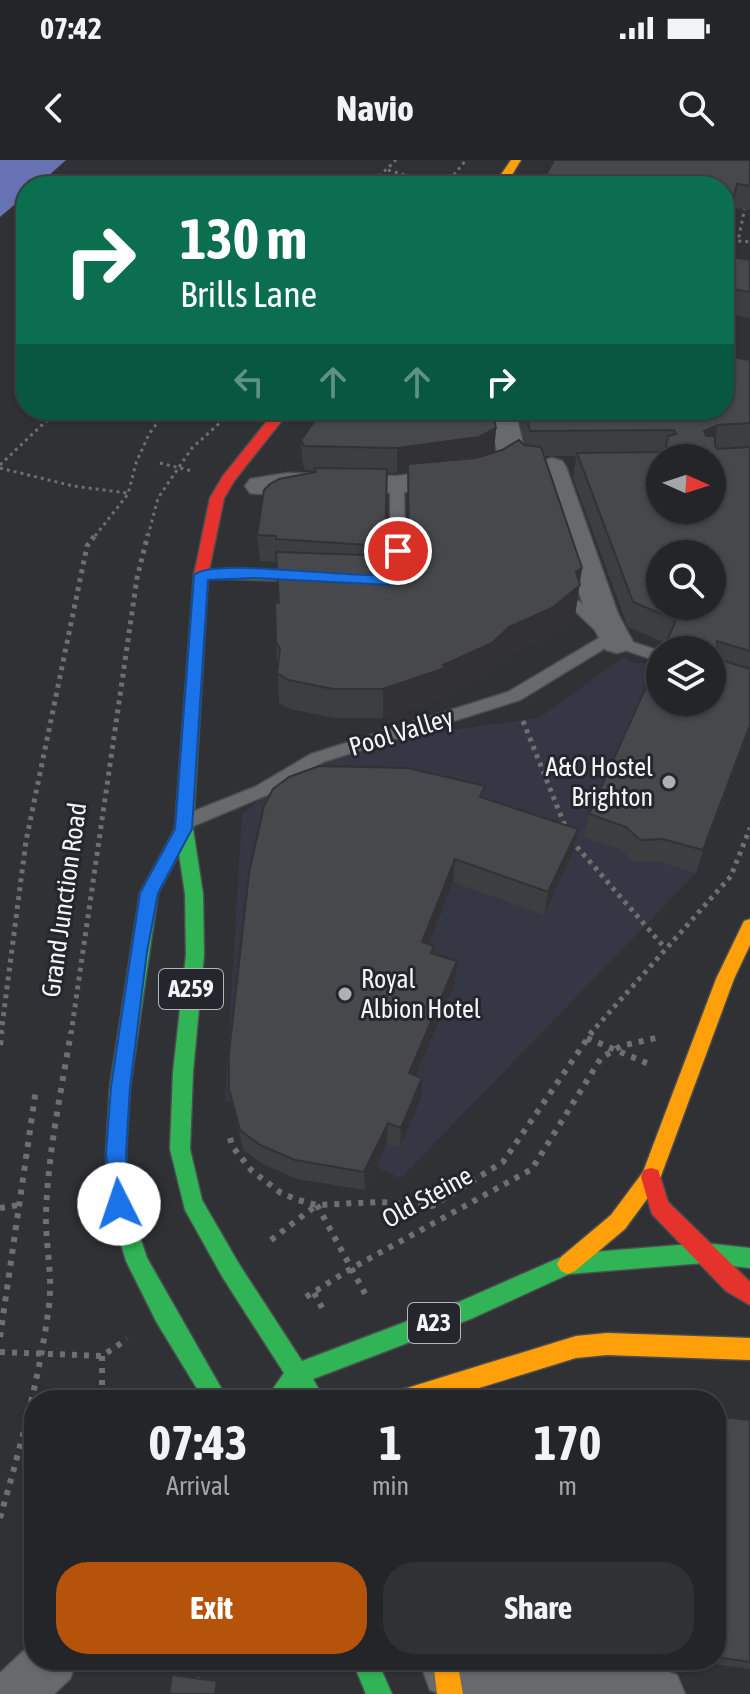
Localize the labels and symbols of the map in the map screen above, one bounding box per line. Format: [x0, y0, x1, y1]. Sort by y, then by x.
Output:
north arrow [646, 444, 726, 524]
pin [364, 517, 432, 585]
street label: Pool Valley [345, 702, 457, 762]
place label: A&O Hostel Brighton [546, 752, 653, 812]
marker: A&O Hostel Brighton [660, 773, 678, 791]
street label: Grand Junction Road [35, 801, 93, 999]
place label: Royal Albion Hotel [361, 964, 481, 1024]
road number: A259 [159, 969, 223, 1009]
marker: Royal Albion Hotel [336, 985, 354, 1003]
street label: Old Steine [377, 1160, 477, 1234]
position arrow [77, 1162, 161, 1246]
road number: A23 [408, 1303, 460, 1343]

